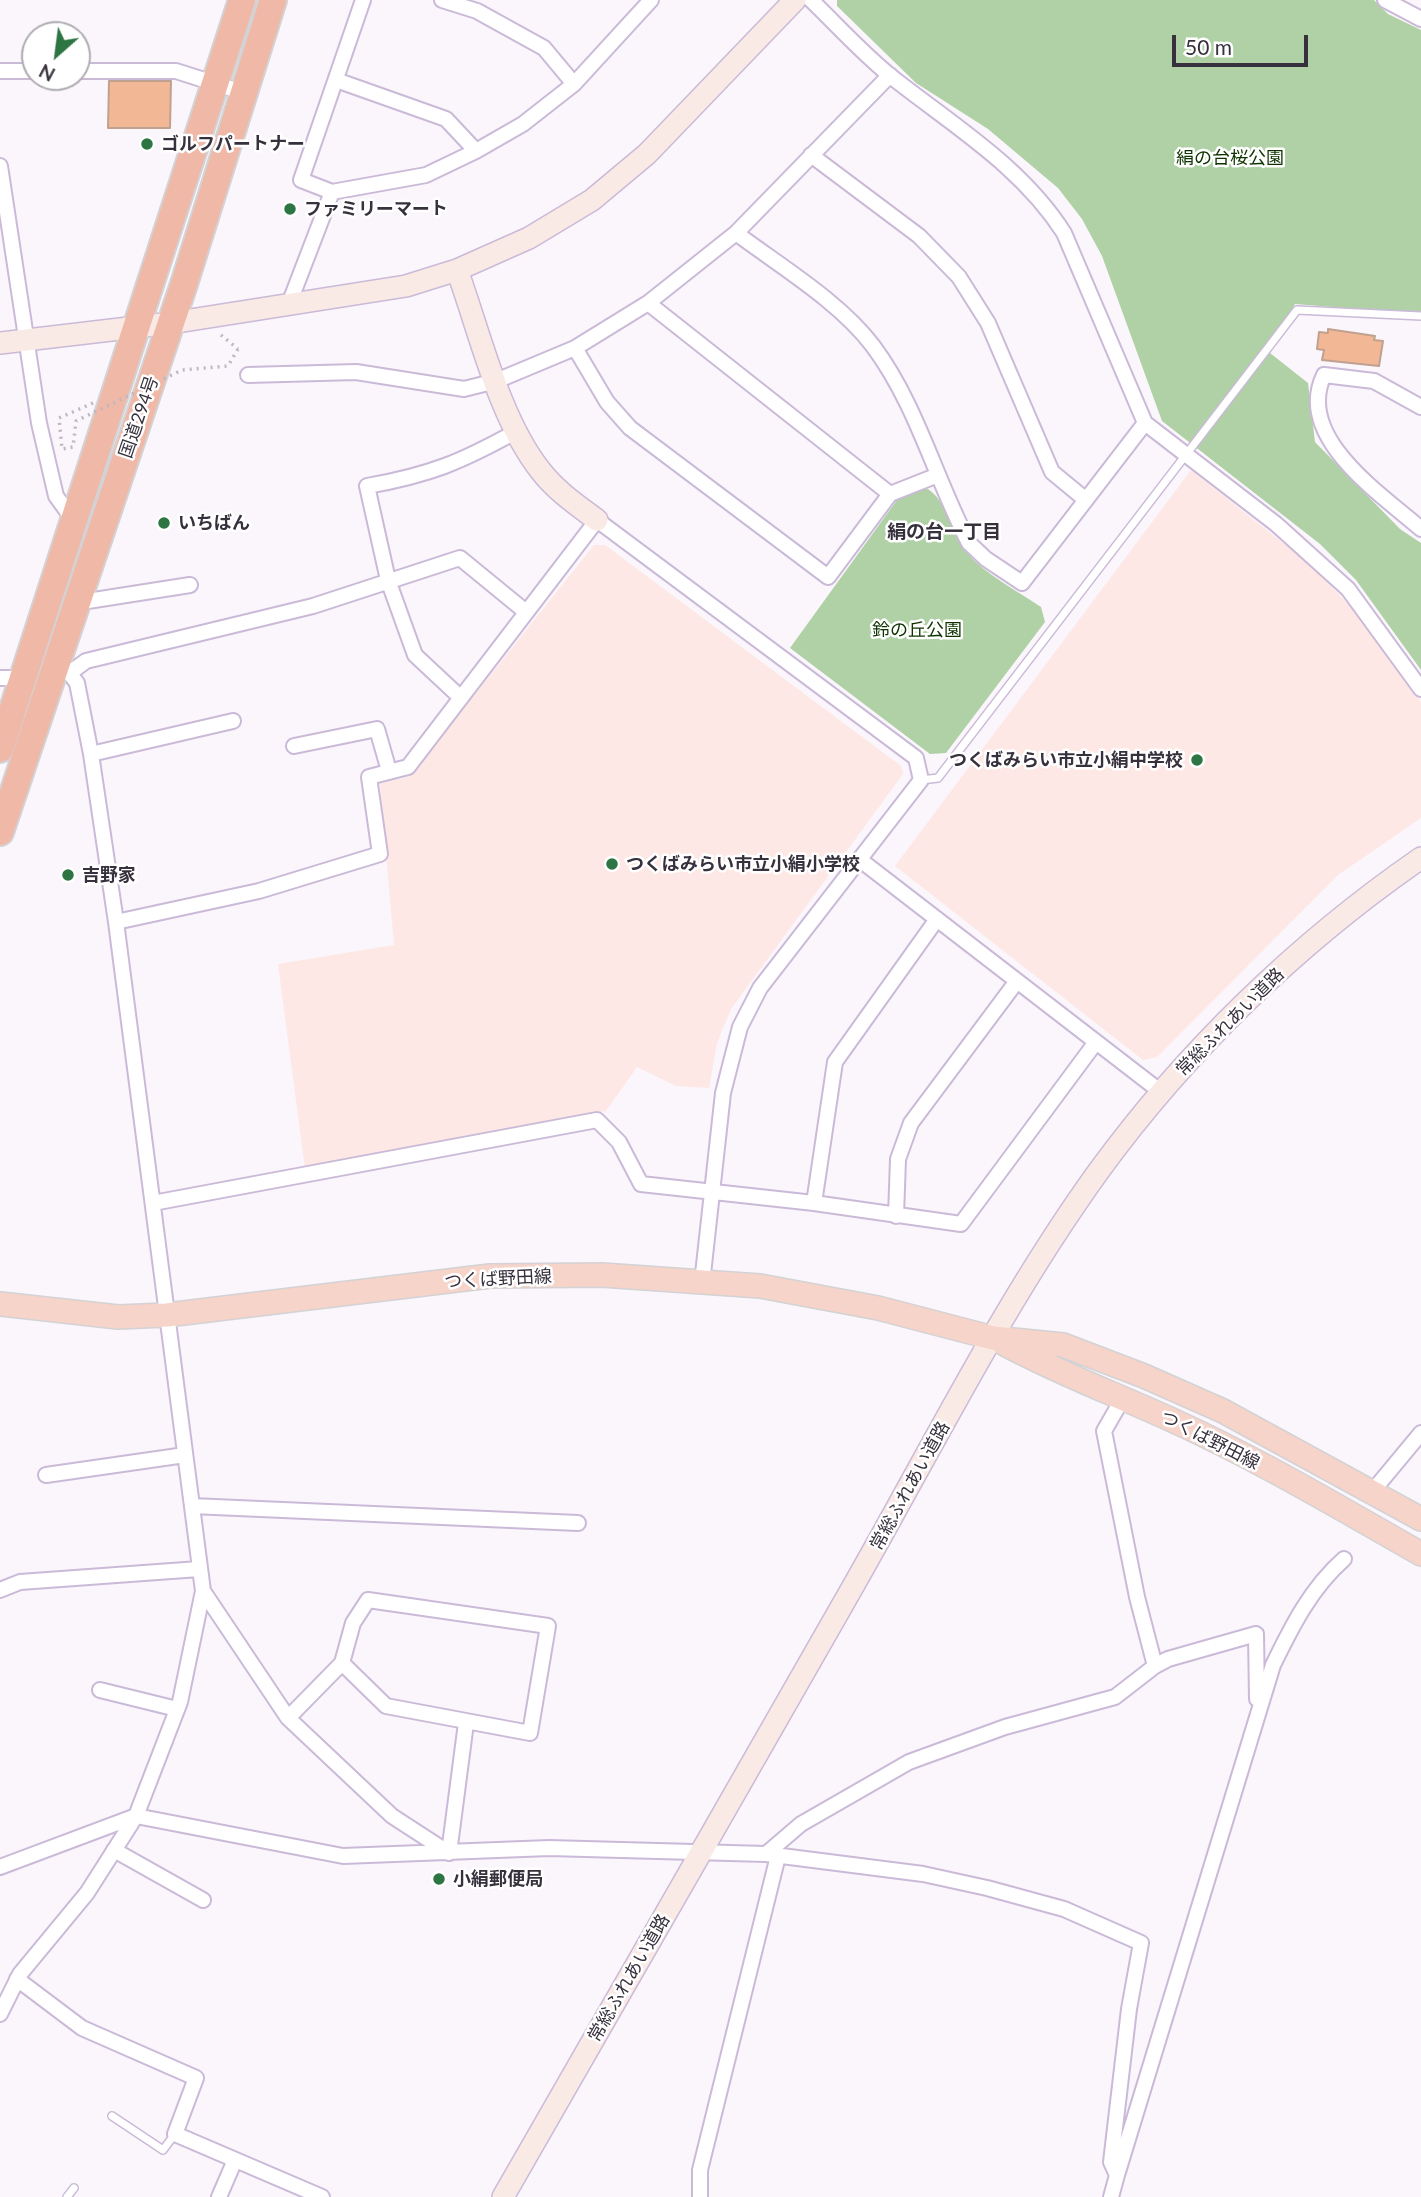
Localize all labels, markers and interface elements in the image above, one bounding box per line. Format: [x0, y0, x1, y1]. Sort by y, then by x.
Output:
north arrow [21, 21, 91, 91]
scale bar [1176, 21, 1312, 65]
text: 50 m [1185, 34, 1232, 59]
text: N [35, 60, 59, 87]
place label: ゴルフパートナー [161, 133, 305, 155]
marker: ゴルフパートナー [139, 136, 155, 152]
park label: 絹の台桜公園 [1176, 147, 1284, 169]
place label: ファミリーマート [304, 198, 448, 220]
marker: ファミリーマート [282, 201, 298, 217]
street label: 国道294号 [115, 373, 163, 461]
place label: いちばん [178, 512, 250, 534]
marker: いちばん [156, 515, 172, 531]
district label: 絹の台一丁目 [887, 521, 1001, 543]
park label: 鈴の丘公園 [872, 619, 962, 641]
place label: つくばみらい市立小絹中学校 [949, 749, 1183, 771]
marker: つくばみらい市立小絹中学校 [1189, 752, 1205, 768]
place label: つくばみらい市立小絹小学校 [626, 853, 860, 875]
marker: つくばみらい市立小絹小学校 [604, 856, 620, 872]
place label: 吉野家 [82, 864, 136, 886]
marker: 吉野家 [60, 867, 76, 883]
street label: 常総ふれあい道路 [1171, 963, 1289, 1081]
street label: つくば野田線 [444, 1265, 552, 1293]
street label: つくば野田線 [1157, 1406, 1263, 1474]
street label: 常総ふれあい道路 [866, 1418, 954, 1554]
place label: 小絹郵便局 [453, 1868, 543, 1890]
marker: 小絹郵便局 [431, 1871, 447, 1887]
street label: 常総ふれあい道路 [584, 1910, 674, 2046]

